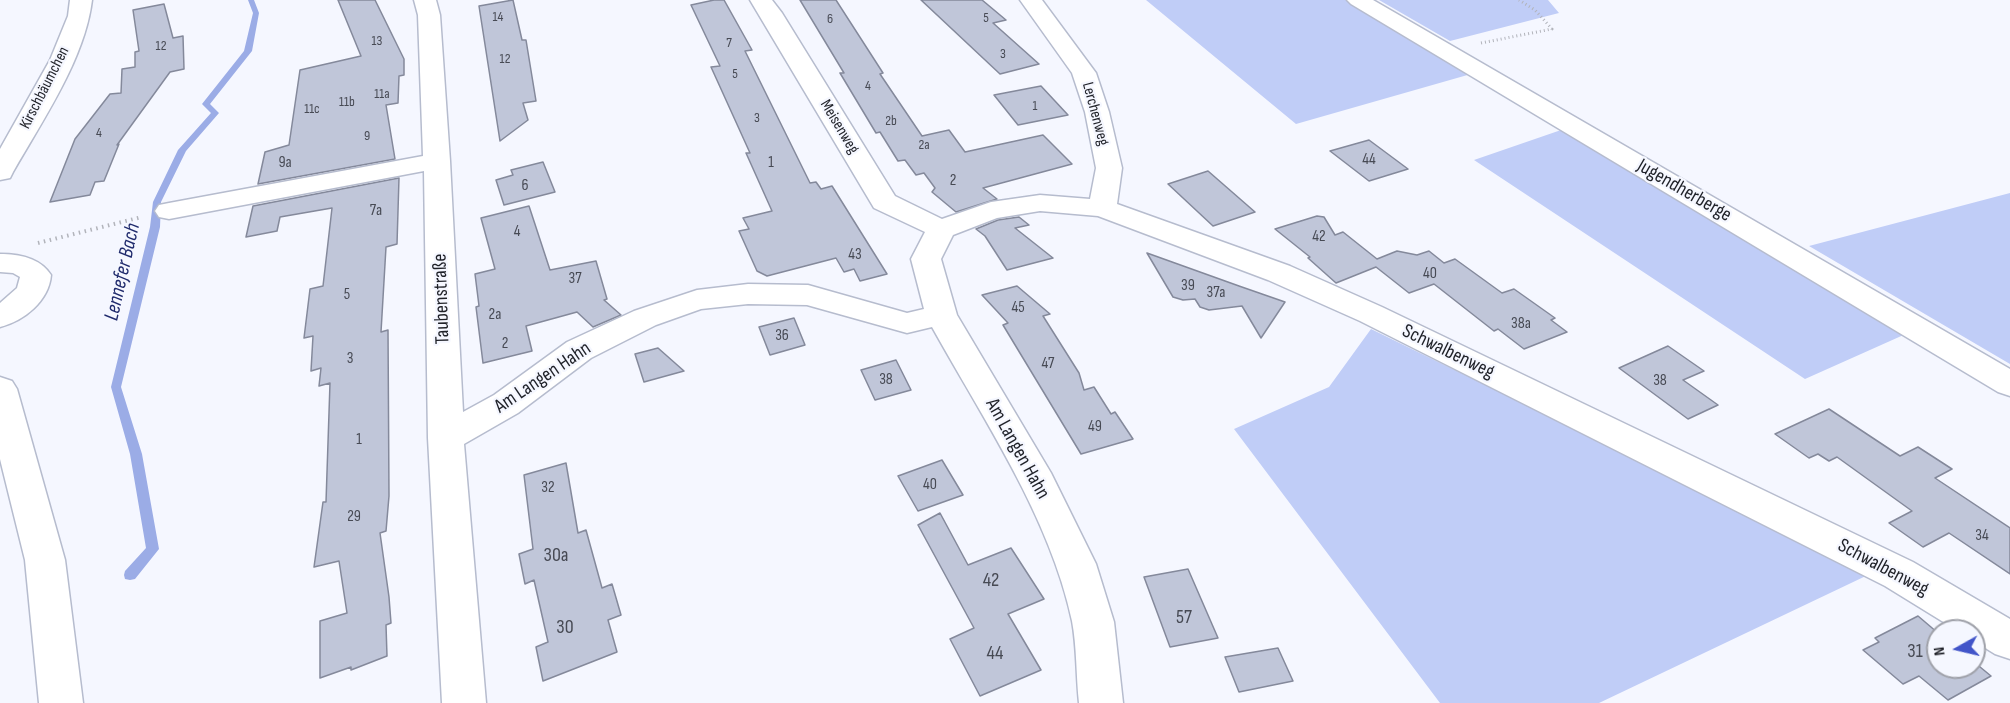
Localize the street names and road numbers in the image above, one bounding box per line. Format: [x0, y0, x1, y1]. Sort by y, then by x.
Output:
street label: Kirschbäumchen [16, 44, 74, 132]
street label: Lerchenweg [1077, 80, 1113, 148]
street label: Meisenweg [815, 96, 863, 158]
street label: Jugendherberge [1632, 154, 1736, 228]
street label: Taubenstraße [428, 253, 456, 345]
street label: Schwalbenweg [1398, 319, 1498, 385]
street label: Am Langen Hahn [490, 337, 596, 419]
street label: Am Langen Hahn [980, 395, 1054, 503]
street label: Schwalbenweg [1833, 534, 1933, 602]

